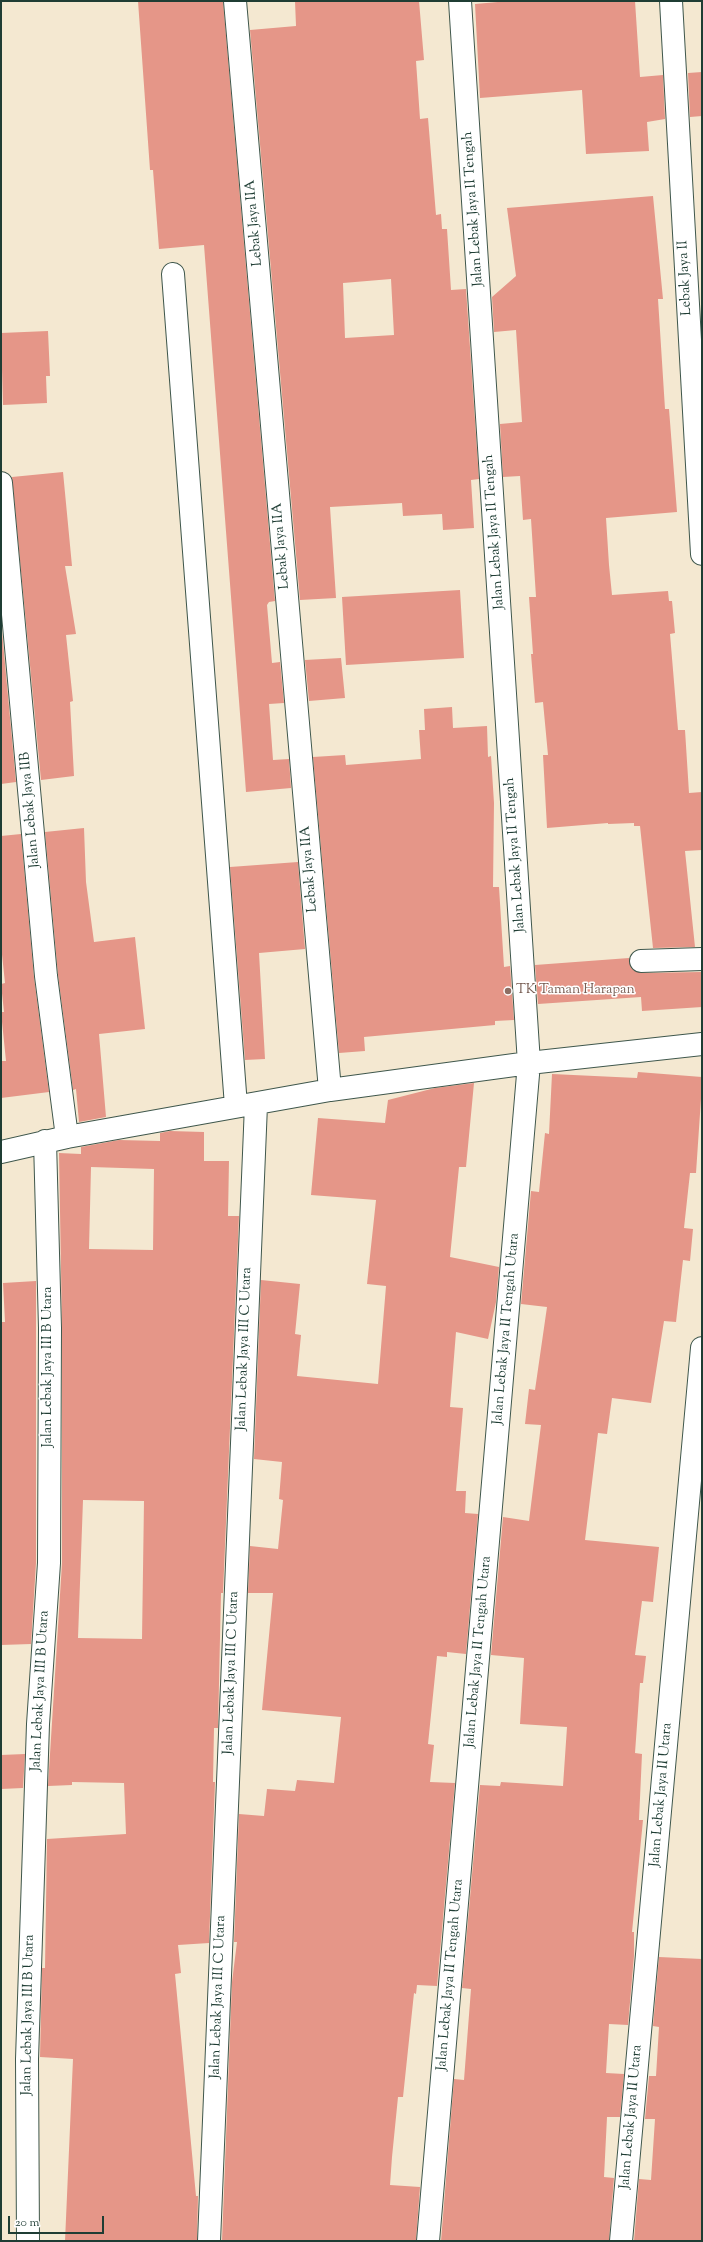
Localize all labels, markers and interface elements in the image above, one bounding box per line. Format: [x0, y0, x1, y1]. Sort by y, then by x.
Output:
street label: Jalan Lebak Jaya II Tengah [460, 131, 488, 287]
street label: Lebak Jaya IIA [243, 179, 267, 267]
street label: Lebak Jaya II [676, 240, 696, 316]
street label: Jalan Lebak Jaya II Tengah [481, 454, 509, 610]
street label: Lebak Jaya IIA [270, 502, 294, 590]
street label: Jalan Lebak Jaya IIB [18, 751, 44, 869]
street label: Jalan Lebak Jaya II Tengah [502, 777, 530, 933]
street label: Lebak Jaya IIA [298, 825, 322, 913]
place label: TK Taman Harapan [516, 983, 635, 999]
marker: TK Taman Harapan [503, 986, 513, 996]
street label: Jalan Lebak Jaya II Tengah Utara [490, 1232, 524, 1426]
street label: Jalan Lebak Jaya III C Utara [234, 1267, 256, 1431]
street label: Jalan Lebak Jaya III B Utara [41, 1286, 57, 1448]
street label: Jalan Lebak Jaya II Tengah Utara [462, 1555, 496, 1749]
street label: Jalan Lebak Jaya III C Utara [221, 1591, 243, 1755]
street label: Jalan Lebak Jaya III B Utara [28, 1610, 54, 1772]
street label: Jalan Lebak Jaya II Utara [647, 1722, 677, 1868]
street label: Jalan Lebak Jaya II Tengah Utara [434, 1878, 468, 2072]
street label: Jalan Lebak Jaya III C Utara [208, 1915, 230, 2079]
street label: Jalan Lebak Jaya III B Utara [19, 1934, 39, 2096]
street label: Jalan Lebak Jaya II Utara [617, 2044, 647, 2190]
scale bar [10, 2208, 106, 2234]
text: 20 m [15, 2214, 39, 2232]

